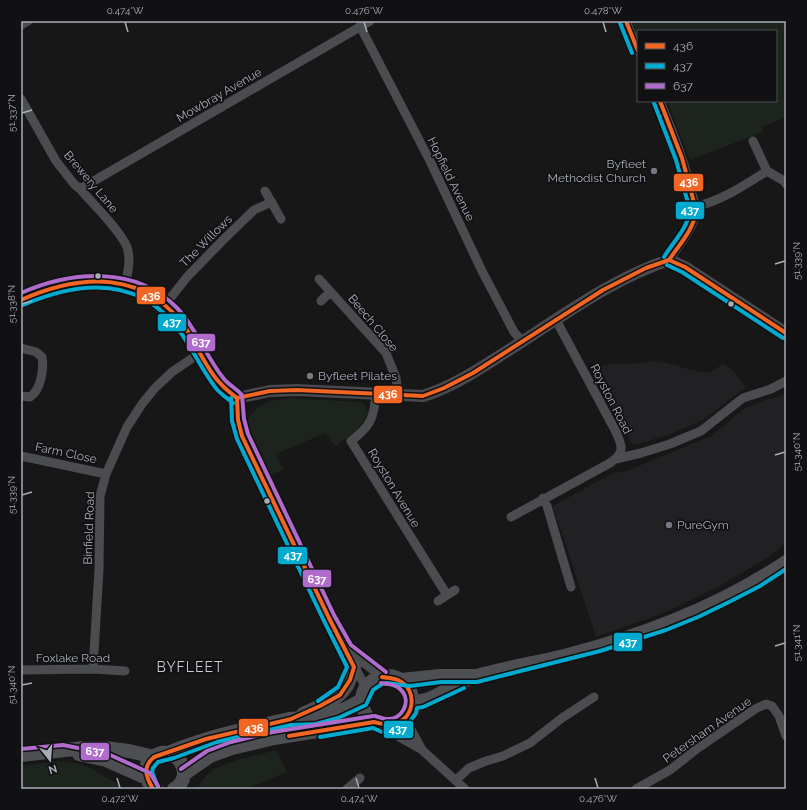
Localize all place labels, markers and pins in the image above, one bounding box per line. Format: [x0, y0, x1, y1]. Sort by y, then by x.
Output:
place label: Byfleet Methodist Church [548, 157, 646, 185]
marker: Byfleet Methodist Church [649, 166, 659, 176]
unlabelled marker [93, 271, 103, 281]
unlabelled marker [726, 299, 736, 309]
place label: Byfleet Pilates [318, 369, 397, 383]
marker: Byfleet Pilates [305, 371, 315, 381]
unlabelled marker [262, 496, 272, 506]
place label: PureGym [677, 518, 729, 532]
marker: PureGym [664, 520, 674, 530]

